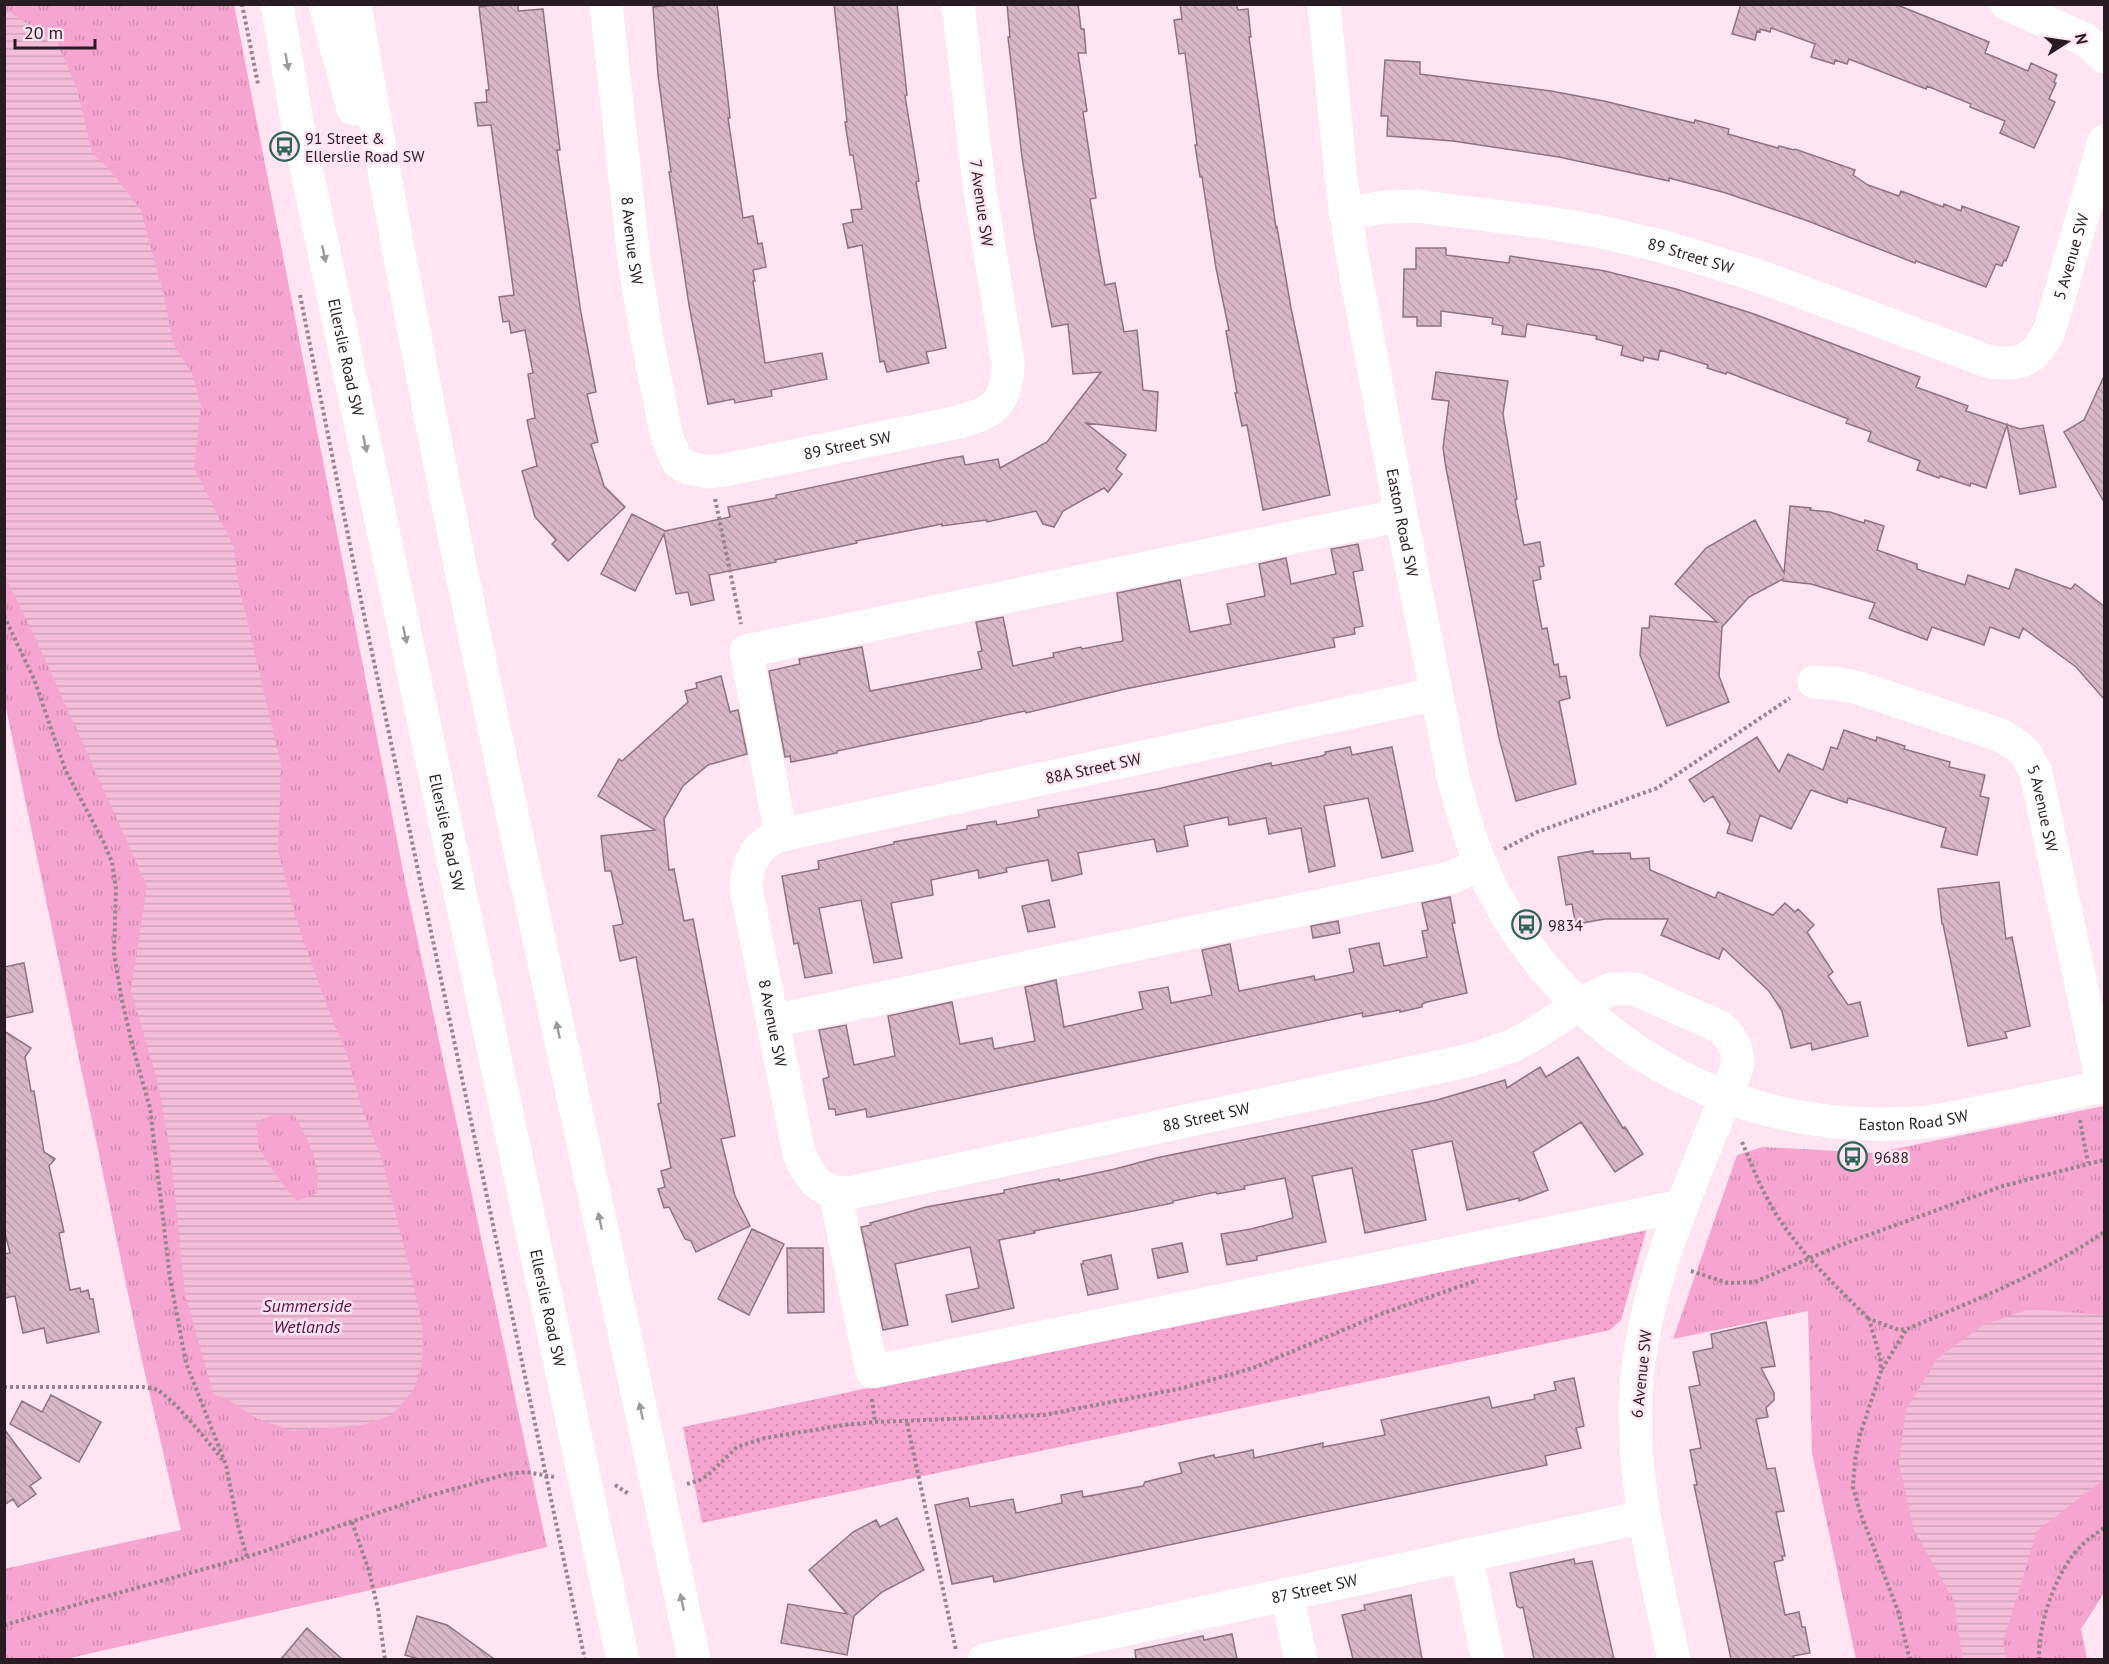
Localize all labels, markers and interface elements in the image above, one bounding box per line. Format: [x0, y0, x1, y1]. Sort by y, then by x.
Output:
scale bar [15, 12, 94, 50]
north arrow [2037, 12, 2097, 72]
text: 20 m [24, 21, 63, 44]
text: N [2071, 32, 2093, 46]
one-way arrow [283, 53, 292, 72]
place label: 91 Street & Ellerslie Road SW [305, 128, 425, 166]
bus stop icon: 91 Street & Ellerslie Road SW [268, 131, 300, 163]
street label: 7 Avenue SW [966, 158, 998, 249]
street label: 8 Avenue SW [617, 195, 648, 287]
street label: 5 Avenue SW [2049, 211, 2093, 302]
street label: 89 Street SW [1646, 233, 1737, 278]
one-way arrow [320, 244, 329, 263]
street label: Ellerslie Road SW [324, 297, 369, 419]
street label: 89 Street SW [802, 426, 894, 464]
one-way arrow [360, 435, 370, 454]
street label: Easton Road SW [1382, 467, 1423, 579]
one-way arrow [401, 626, 410, 645]
street label: 88A Street SW [1043, 748, 1143, 788]
street label: 5 Avenue SW [2023, 761, 2063, 854]
street label: Ellerslie Road SW [425, 772, 470, 894]
bus stop icon: 9834 [1511, 909, 1543, 941]
place label: 9834 [1548, 915, 1583, 935]
street label: 8 Avenue SW [755, 978, 792, 1069]
one-way arrow [553, 1021, 562, 1040]
street label: 88 Street SW [1161, 1097, 1252, 1136]
street label: Easton Road SW [1858, 1105, 1971, 1134]
bus stop icon: 9688 [1837, 1141, 1869, 1173]
place label: 9688 [1874, 1147, 1909, 1167]
one-way arrow [595, 1211, 604, 1230]
street label: Ellerslie Road SW [526, 1247, 571, 1369]
water label: Summerside Wetlands [262, 1294, 352, 1338]
street label: 6 Avenue SW [1626, 1328, 1656, 1419]
one-way arrow [636, 1402, 646, 1421]
street label: 87 Street SW [1269, 1569, 1360, 1607]
one-way arrow [677, 1593, 686, 1612]

